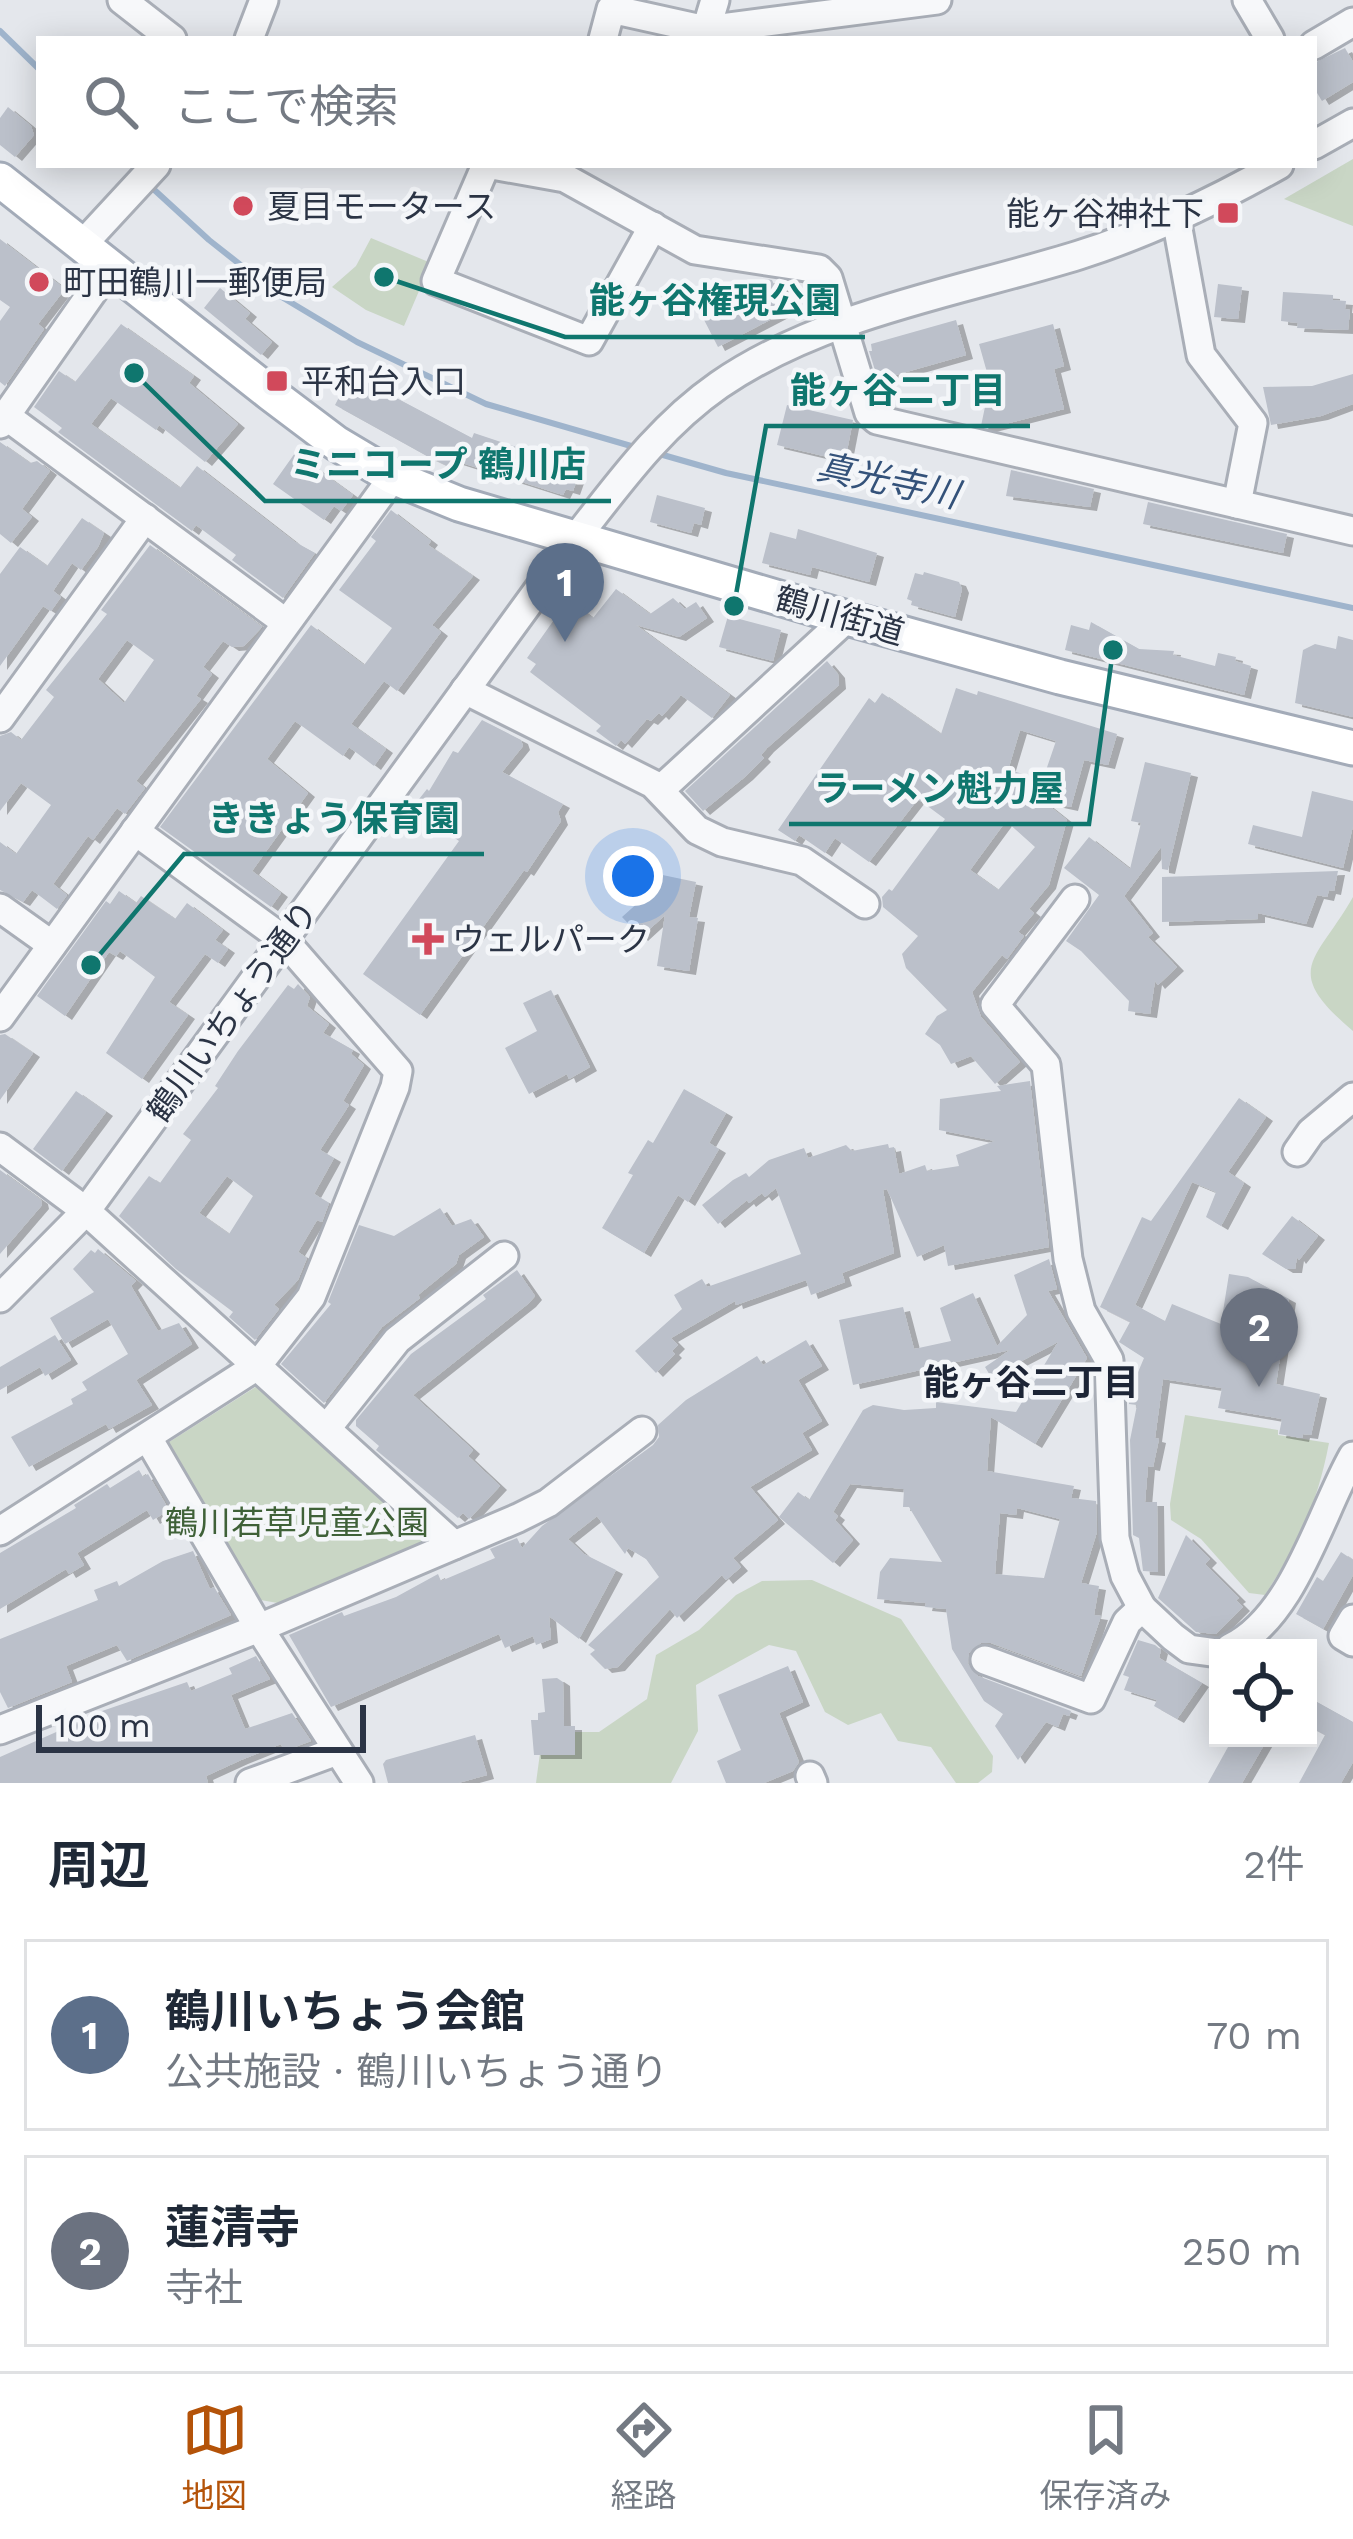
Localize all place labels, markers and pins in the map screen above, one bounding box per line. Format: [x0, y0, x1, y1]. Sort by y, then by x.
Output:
place label: 夏目モータース [267, 187, 496, 226]
marker: 夏目モータース [230, 193, 256, 219]
place label: 能ヶ谷神社下 [1006, 194, 1204, 233]
marker: 能ヶ谷神社下 [1215, 200, 1241, 226]
place label: 町田鶴川一郵便局 [63, 263, 327, 302]
callout: 能ヶ谷権現公園 [565, 265, 865, 337]
marker: 町田鶴川一郵便局 [26, 269, 52, 295]
callout: 能ヶ谷二丁目 [766, 354, 1030, 426]
place label: 平和台入口 [301, 362, 466, 401]
marker: 平和台入口 [264, 368, 290, 394]
callout: ミニコープ 鶴川店 [265, 429, 611, 501]
pin: 1 [526, 543, 604, 642]
callout: ラーメン魁力屋 [789, 752, 1089, 824]
callout: ききょう保育園 [184, 782, 484, 854]
place label: ウェルパーク [452, 920, 650, 959]
marker: ウェルパーク [415, 926, 441, 952]
pin: 2 [1220, 1288, 1298, 1387]

